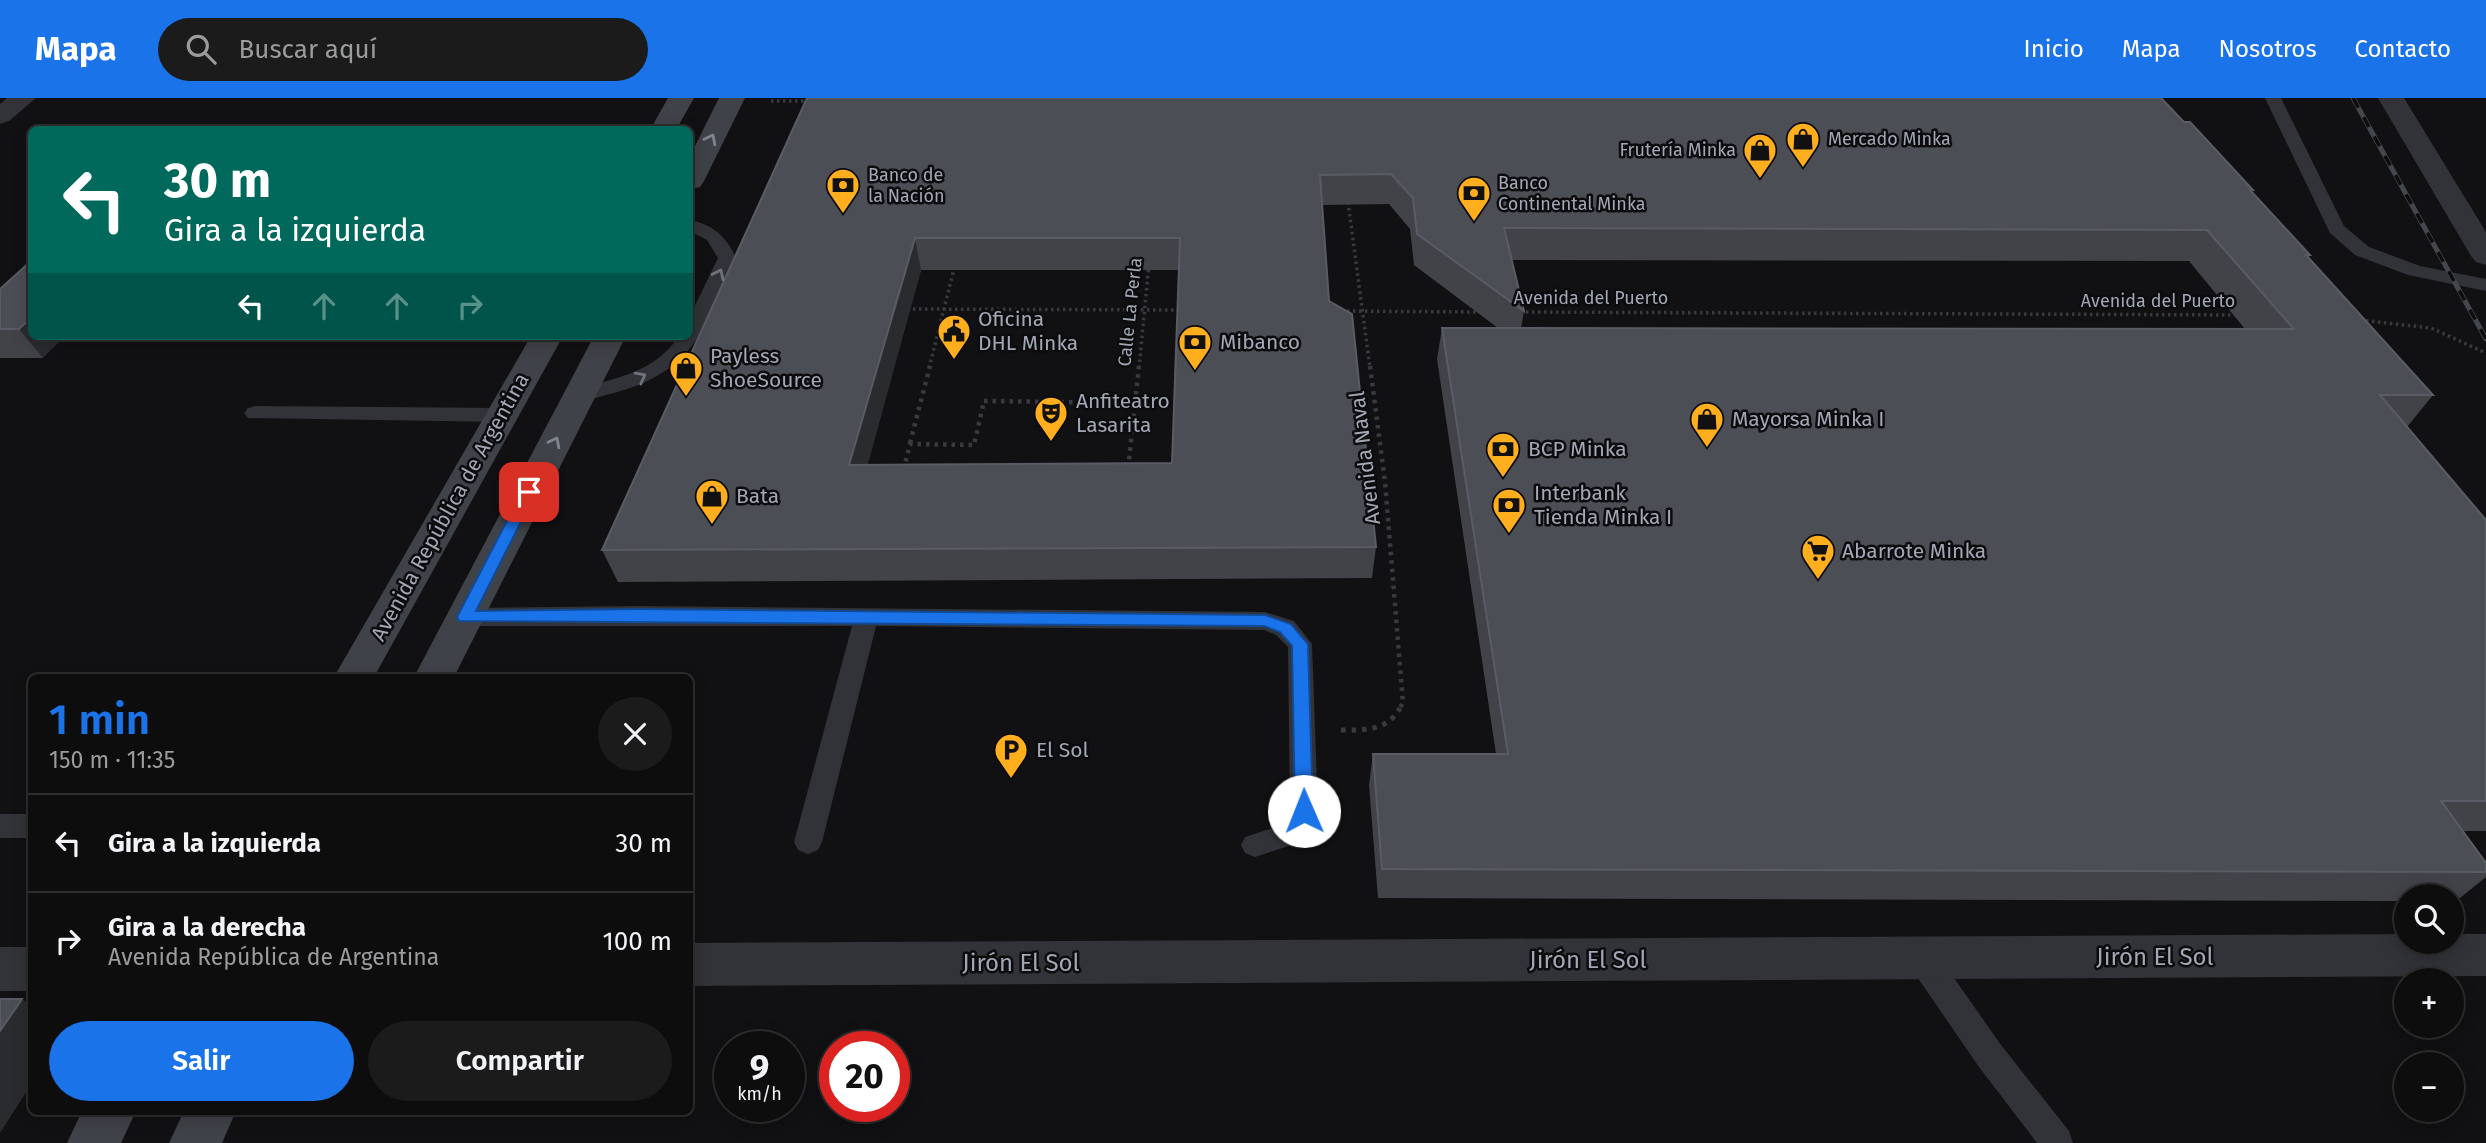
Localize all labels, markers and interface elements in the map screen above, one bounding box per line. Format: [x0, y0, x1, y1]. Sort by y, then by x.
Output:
search box [158, 18, 648, 81]
text: Mapa [35, 29, 116, 69]
icon: search [182, 30, 220, 68]
text: Buscar aquí [238, 34, 377, 65]
text: Inicio [2024, 35, 2084, 63]
text: Mapa [2122, 35, 2181, 63]
text: Nosotros [2219, 35, 2317, 63]
text: Contacto [2355, 35, 2451, 63]
shop icon: Mercado Minka [1784, 120, 1822, 169]
place label: Mercado Minka [1828, 128, 1951, 150]
shop icon: Frutería Minka [1741, 131, 1779, 180]
one-way arrow [702, 134, 716, 146]
place label: Frutería Minka [1619, 139, 1736, 161]
text: 30 m [164, 151, 271, 210]
icon: left [49, 154, 140, 245]
place label: Banco de la Nación [868, 164, 945, 207]
bank icon: Banco de la Nación [824, 166, 862, 215]
place label: Banco Continental Minka [1498, 172, 1646, 215]
bank icon: Banco Continental Minka [1455, 174, 1493, 223]
text: Gira a la izquierda [164, 211, 426, 249]
street label: Calle La Perla [1113, 256, 1147, 368]
one-way arrow [711, 269, 725, 281]
icon: left [232, 287, 270, 325]
icon: ahead [305, 287, 343, 325]
icon: ahead [378, 287, 416, 325]
icon: right [451, 287, 489, 325]
street label: Avenida del Puerto [1514, 287, 1668, 309]
street label: Avenida del Puerto [2081, 290, 2235, 312]
place label: Oficina DHL Minka [978, 306, 1078, 356]
public building icon: Oficina DHL Minka [935, 312, 973, 361]
bank icon: Mibanco [1176, 323, 1214, 372]
place label: Mibanco [1220, 329, 1300, 355]
place label: Payless ShoeSource [710, 343, 822, 393]
shop icon: Payless ShoeSource [667, 349, 705, 398]
street label: Avenida República de Argentina [365, 368, 535, 646]
one-way arrow [634, 371, 646, 385]
place label: Anfiteatro Lasarita [1076, 388, 1170, 438]
street label: Avenida Naval [1344, 390, 1386, 526]
theatre icon: Anfiteatro Lasarita [1032, 394, 1070, 443]
shop icon: Mayorsa Minka I [1688, 400, 1726, 449]
place label: Mayorsa Minka I [1732, 406, 1885, 432]
bank icon: BCP Minka [1484, 430, 1522, 479]
place label: BCP Minka [1528, 436, 1627, 462]
one-way arrow [546, 437, 560, 449]
pin [499, 462, 559, 522]
icon: arrive [510, 473, 548, 511]
shop icon: Bata [693, 477, 731, 526]
place label: Interbank Tienda Minka I [1534, 480, 1672, 530]
place label: Bata [736, 483, 779, 509]
bank icon: Interbank Tienda Minka I [1490, 486, 1528, 535]
supermarket icon: Abarrote Minka [1799, 532, 1837, 581]
place label: Abarrote Minka [1842, 538, 1986, 564]
text: 1 min [49, 695, 150, 745]
button: close [598, 697, 672, 771]
parking icon: El Sol [992, 731, 1030, 780]
place label: El Sol [1036, 737, 1089, 763]
text: 150 m · 11:35 [49, 746, 175, 774]
position arrow [1267, 774, 1341, 848]
icon: left [49, 824, 87, 862]
text: Gira a la izquierda [108, 828, 321, 859]
text: 30 m [615, 828, 672, 859]
map controls [2394, 884, 2464, 1122]
button: search [2394, 884, 2464, 954]
text: Gira a la derecha [108, 912, 306, 943]
icon: right [49, 922, 87, 960]
text: 100 m [603, 926, 672, 957]
text: Avenida República de Argentina [108, 943, 439, 971]
street label: Jirón El Sol [2096, 943, 2214, 971]
street label: Jirón El Sol [1529, 946, 1647, 974]
street label: Jirón El Sol [962, 949, 1080, 977]
button: + [2394, 968, 2464, 1038]
button: Salir [49, 1021, 354, 1101]
button: Compartir [368, 1021, 672, 1101]
speed limit sign: 20 [819, 1031, 910, 1122]
text: 9 [750, 1046, 769, 1088]
button: − [2394, 1052, 2464, 1122]
text: km/h [737, 1083, 782, 1105]

